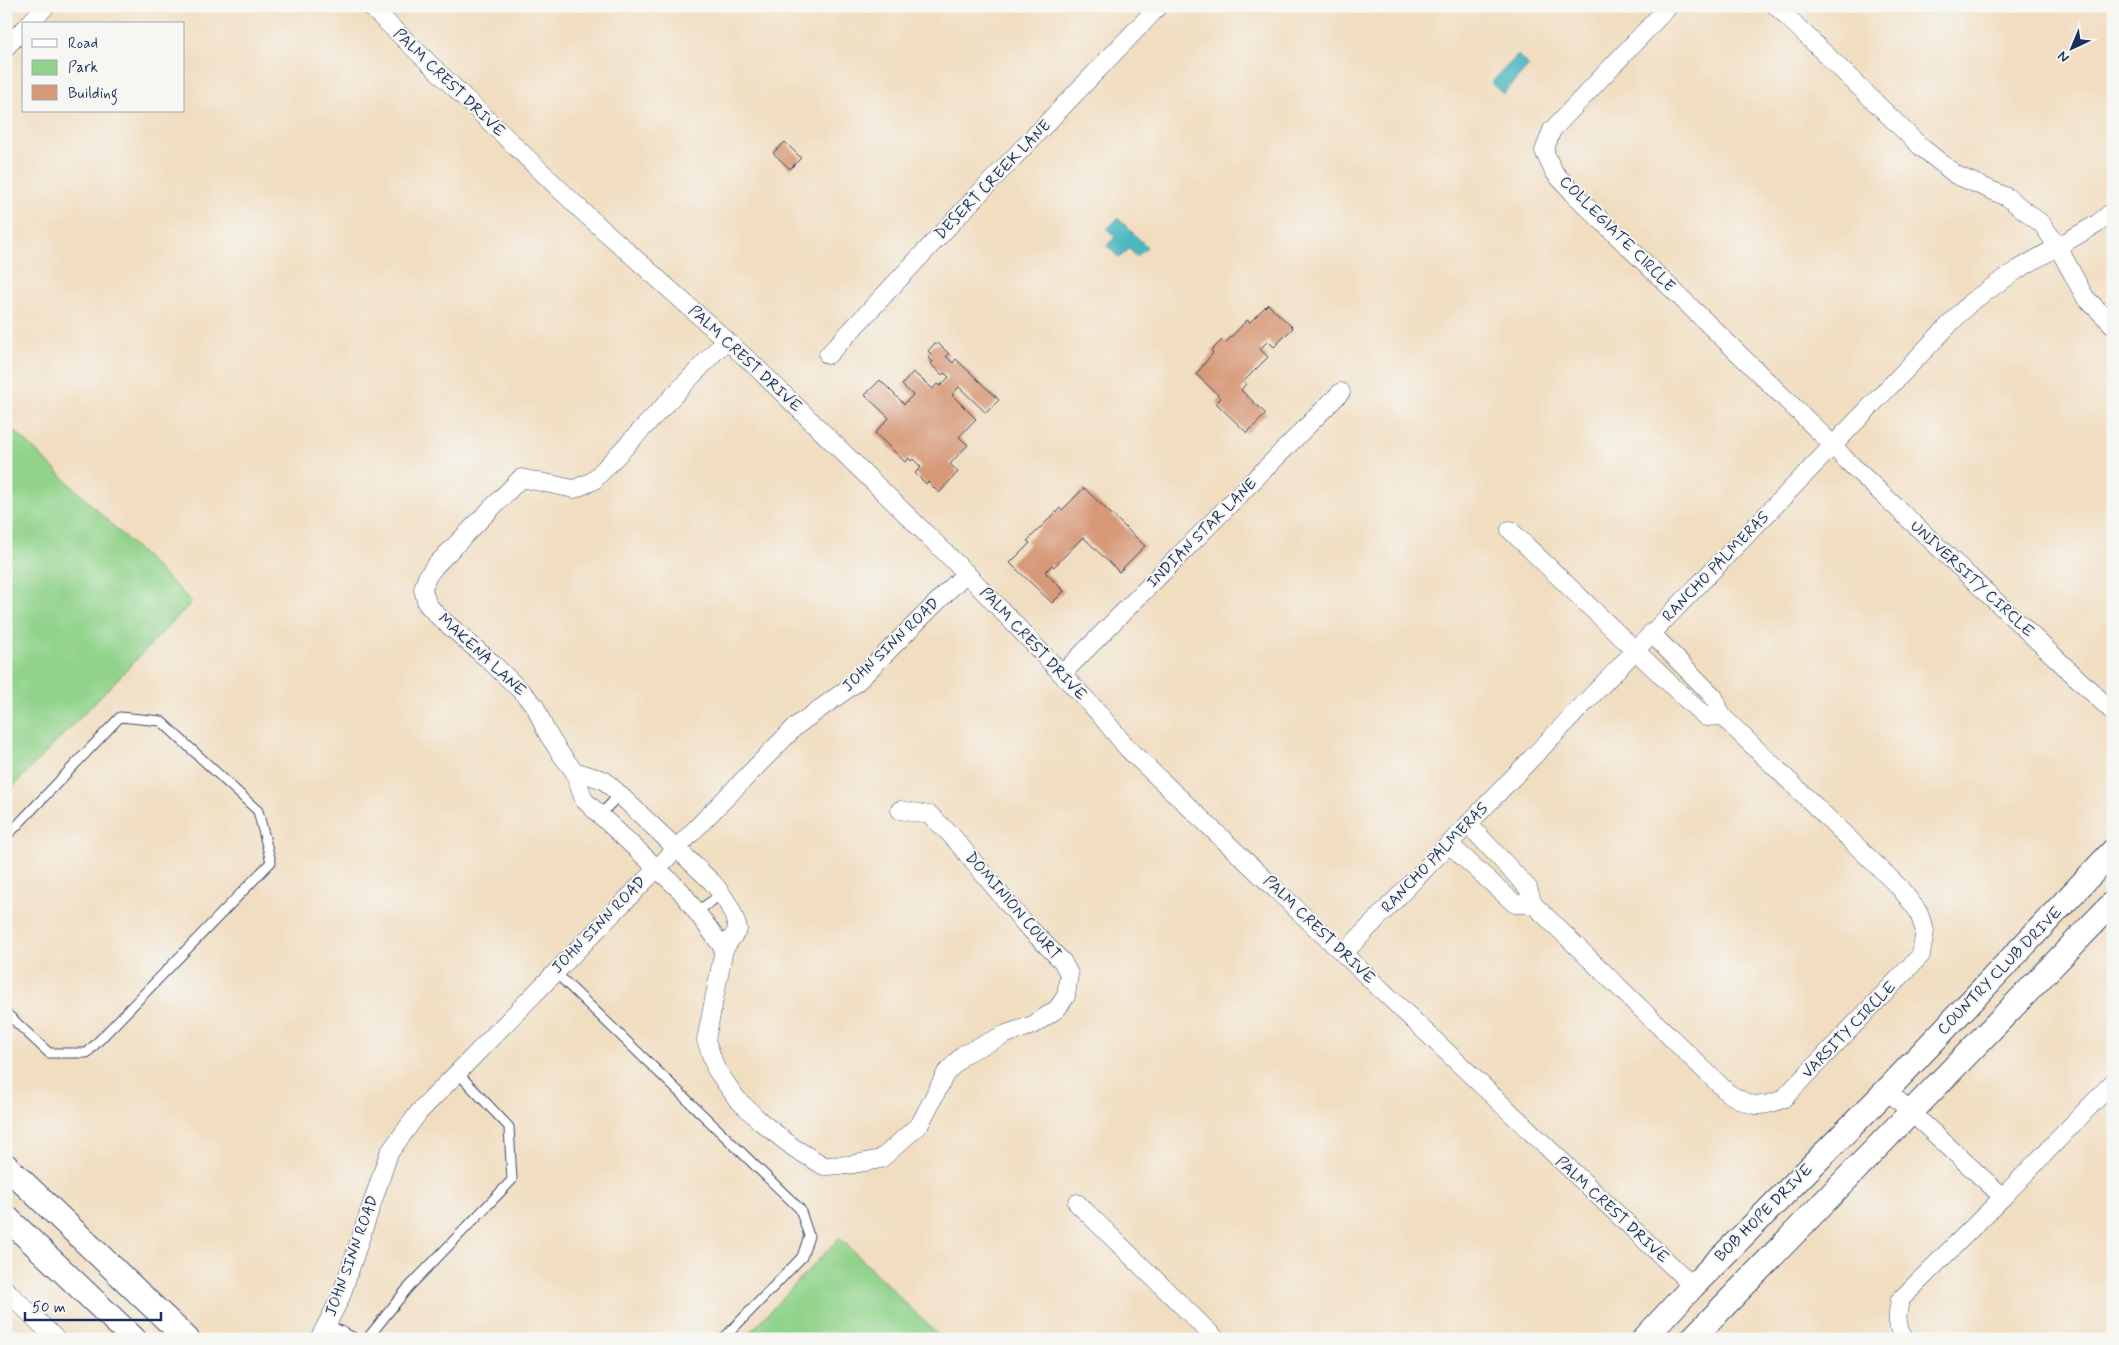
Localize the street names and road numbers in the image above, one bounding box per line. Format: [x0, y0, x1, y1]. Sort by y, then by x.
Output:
street label: PALM CREST DRIVE [388, 24, 510, 142]
street label: DESERT CREEK LANE [930, 116, 1056, 244]
street label: COLLEGIATE CIRCLE [1554, 171, 1680, 297]
street label: PALM CREST DRIVE [684, 301, 806, 417]
street label: INDIAN STAR LANE [1142, 473, 1262, 593]
street label: RANCHO PALMERAS [1658, 507, 1774, 627]
street label: UNIVERSITY CIRCLE [1905, 516, 2039, 642]
street label: PALM CREST DRIVE [975, 583, 1091, 705]
street label: JOHN SINN ROAD [838, 593, 944, 697]
street label: MAKENA LANE [433, 609, 531, 701]
street label: RANCHO PALMERAS [1377, 798, 1493, 918]
street label: DOMINION COURT [960, 848, 1066, 964]
street label: PALM CREST DRIVE [1258, 871, 1380, 989]
street label: JOHN SINN ROAD [547, 872, 651, 978]
street label: COUNTRY CLUB DRIVE [1933, 902, 2067, 1040]
street label: VARSITY CIRCLE [1797, 977, 1901, 1083]
street label: PALM CREST DRIVE [1551, 1152, 1673, 1268]
street label: BOB HOPE DRIVE [1710, 1159, 1818, 1267]
street label: JOHN SINN ROAD [320, 1193, 384, 1319]

